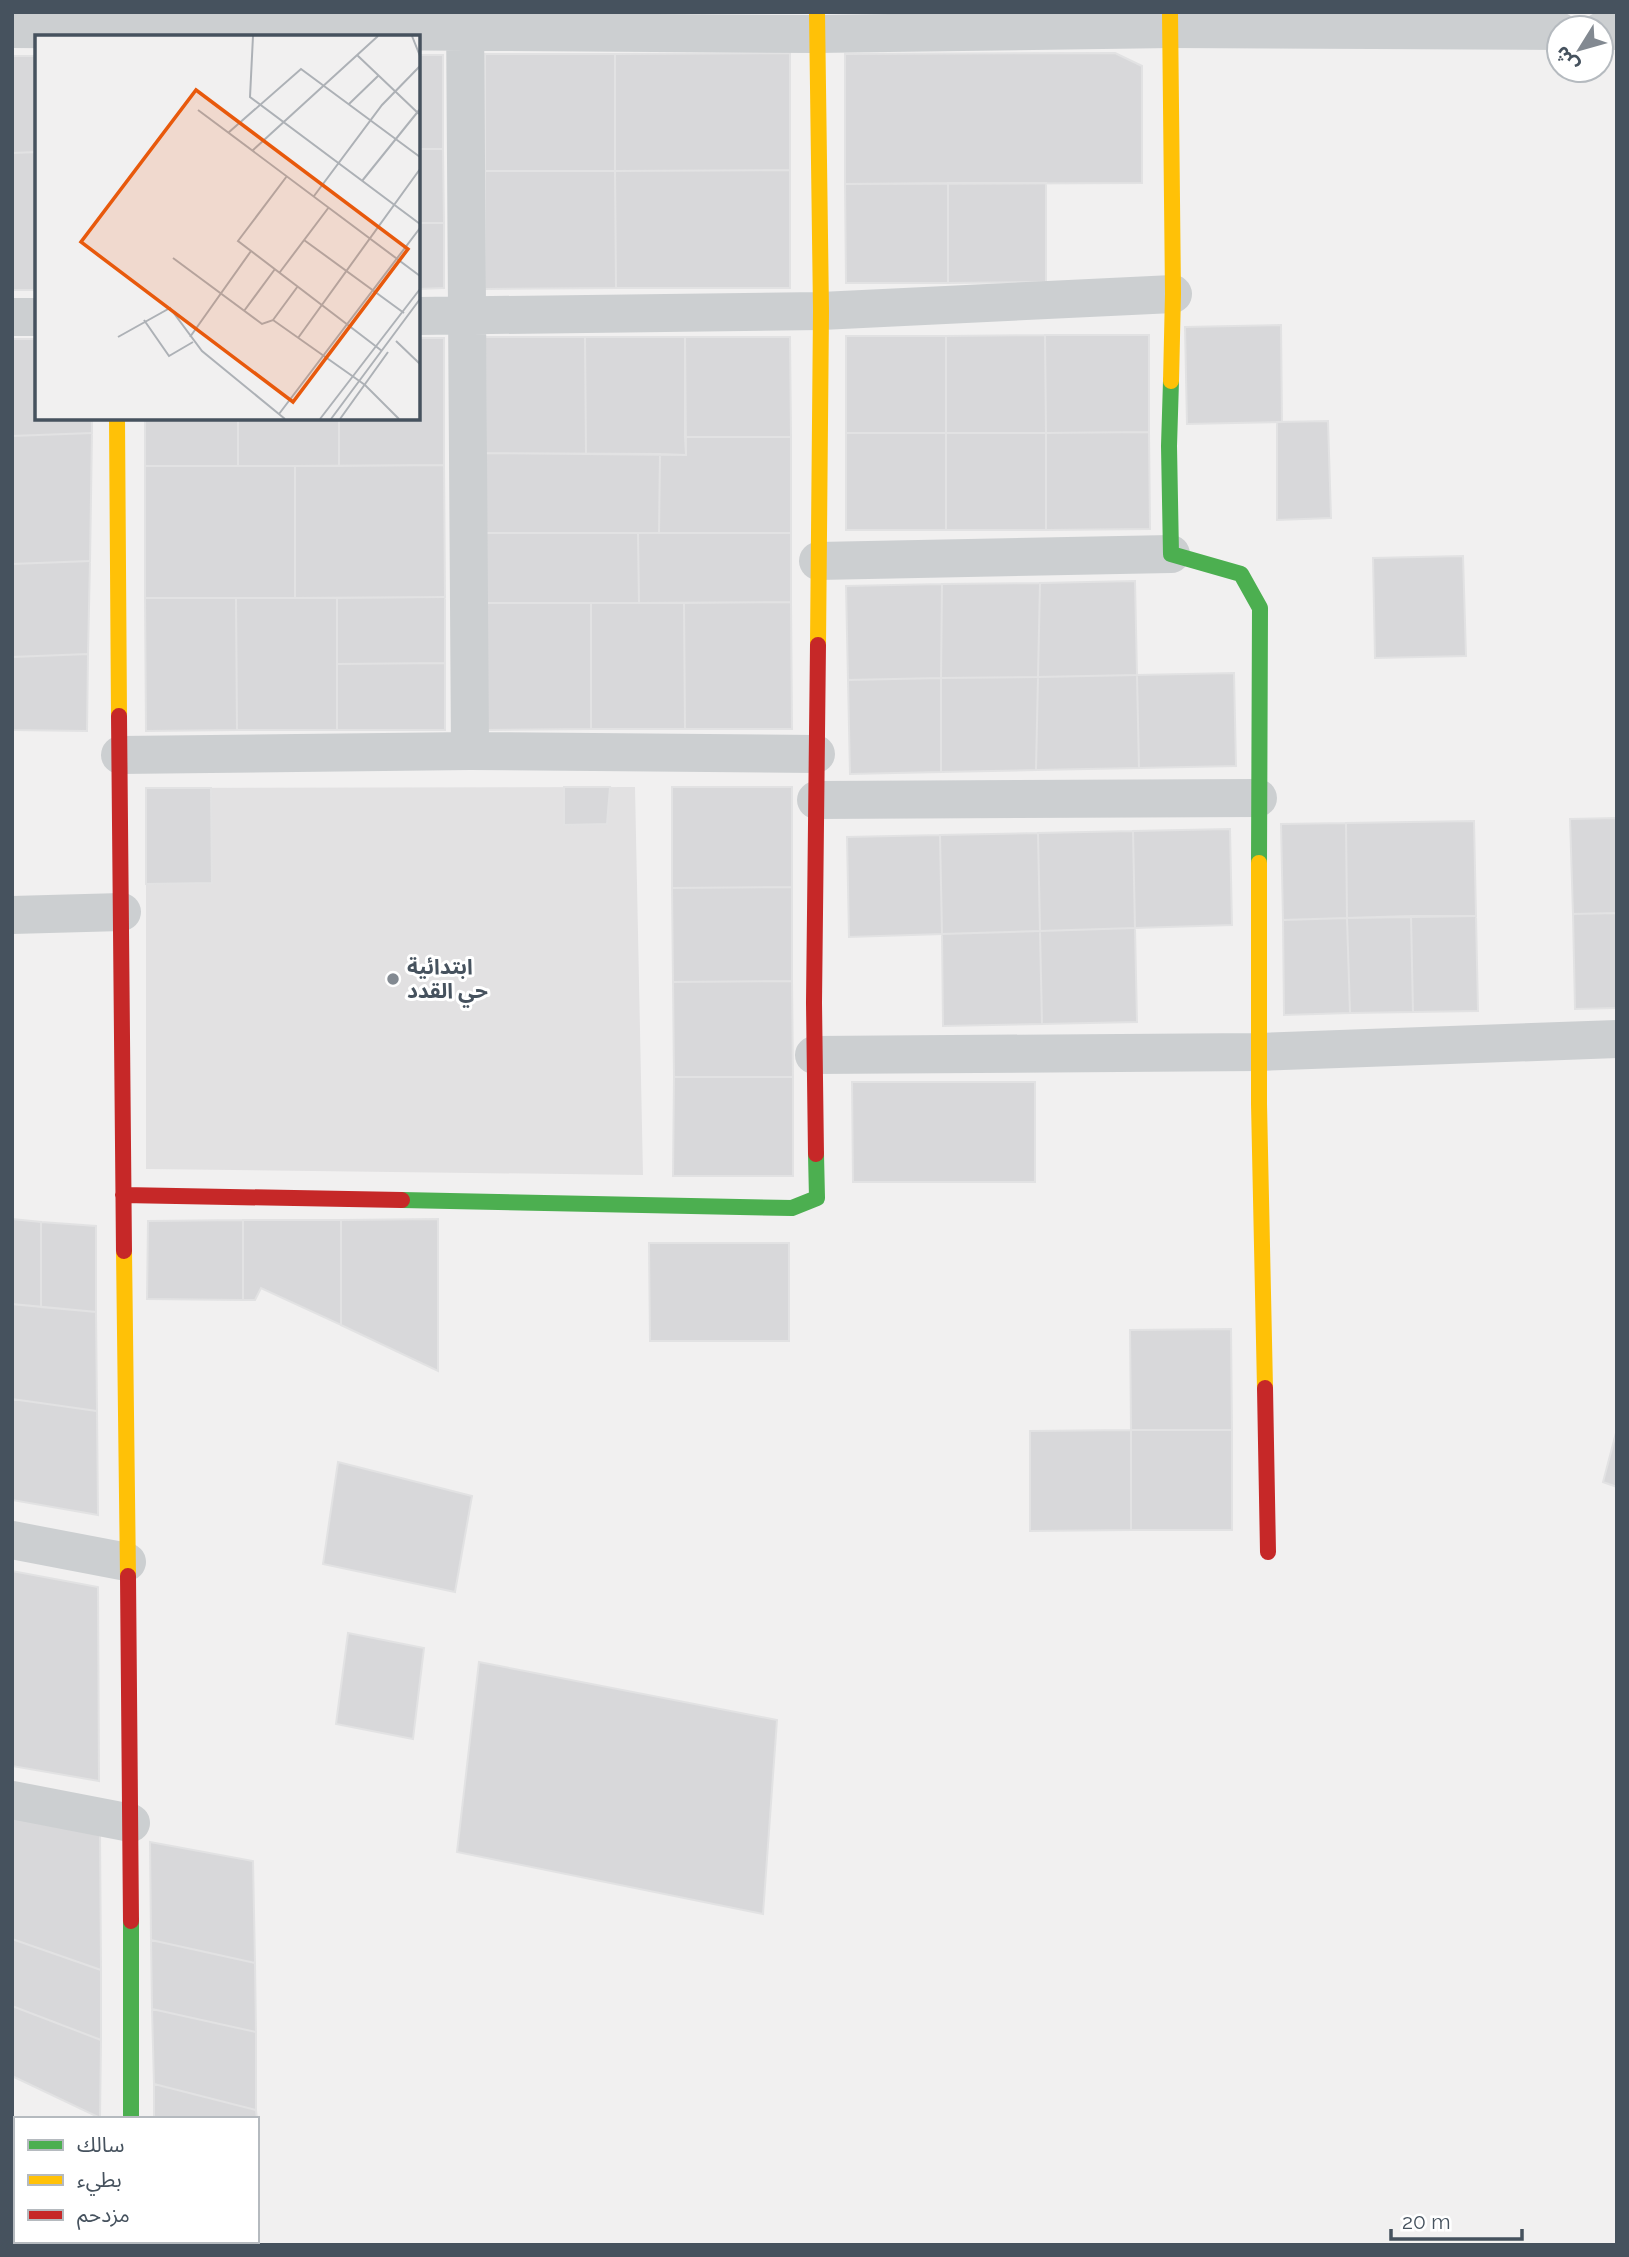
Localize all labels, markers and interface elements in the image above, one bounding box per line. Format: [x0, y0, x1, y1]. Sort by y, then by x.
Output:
north arrow [1545, 14, 1615, 84]
inset map [35, 35, 420, 420]
text: ش [1550, 42, 1583, 76]
place label: ابتدائية حي القدد [407, 954, 488, 1008]
marker: ابتدائية حي القدد [385, 971, 401, 987]
legend [14, 2117, 259, 2243]
text: سالك [77, 2132, 124, 2157]
text: بطيء [77, 2167, 122, 2196]
scale bar [1391, 2198, 1522, 2242]
text: مزدحم [77, 2202, 130, 2230]
text: 20 m [1402, 2209, 1450, 2234]

